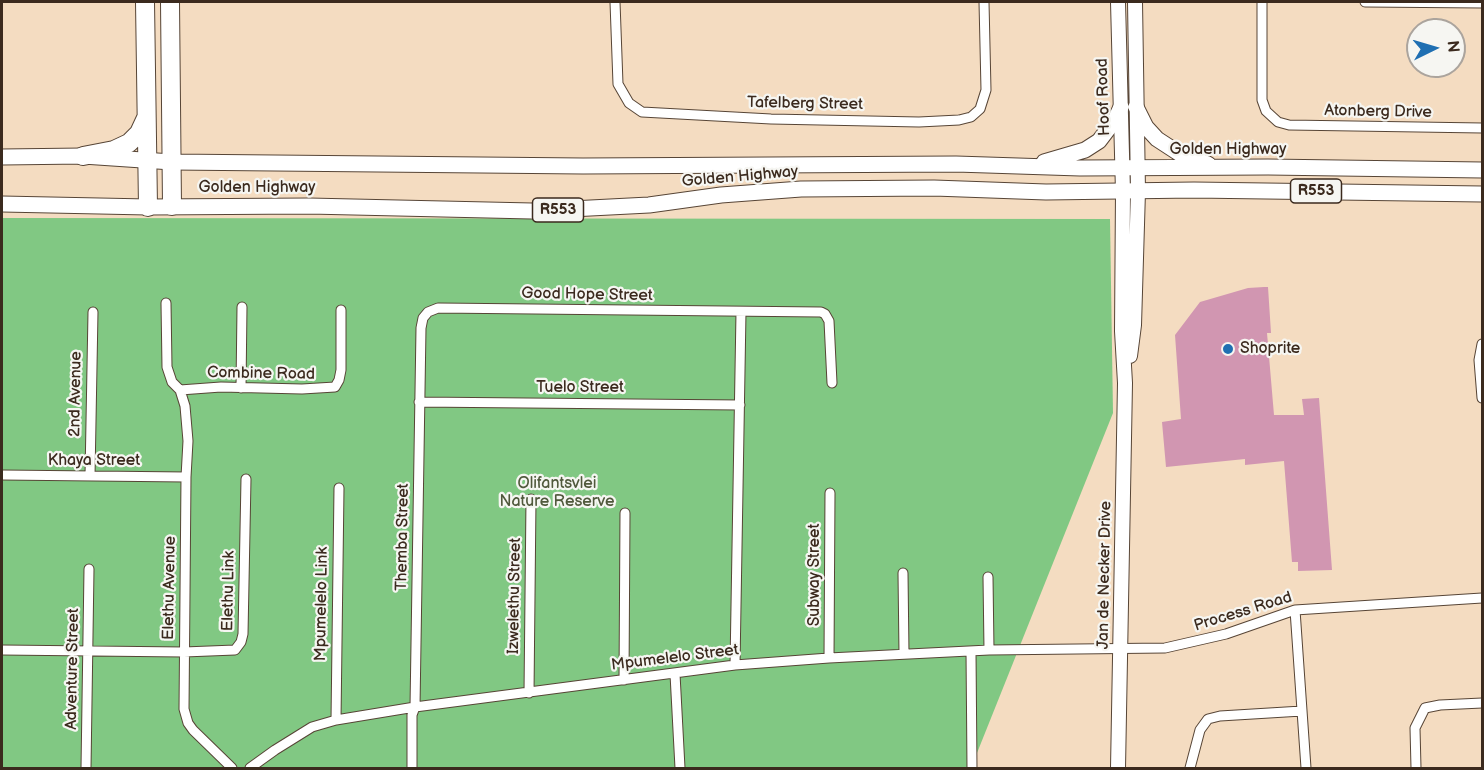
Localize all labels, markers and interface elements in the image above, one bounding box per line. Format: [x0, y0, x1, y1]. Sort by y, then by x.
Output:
north arrow [1406, 18, 1466, 78]
text: N [1442, 40, 1462, 53]
street label: Hoof Road [1093, 58, 1115, 136]
street label: Tafelberg Street [747, 93, 863, 115]
street label: Atonberg Drive [1324, 101, 1432, 123]
street label: Golden Highway [1170, 140, 1286, 160]
street label: Golden Highway [681, 162, 799, 192]
street label: Golden Highway [199, 178, 315, 198]
road number: R553 [1290, 179, 1342, 203]
road number: R553 [532, 198, 584, 222]
street label: Good Hope Street [521, 284, 653, 306]
place label: Shoprite [1240, 339, 1300, 359]
marker: Shoprite [1221, 342, 1235, 356]
street label: 2nd Avenue [66, 351, 86, 437]
street label: Combine Road [207, 363, 315, 385]
street label: Tuelo Street [536, 378, 624, 398]
street label: Khaya Street [48, 451, 140, 471]
park label: Olifantsvlei Nature Reserve [499, 474, 615, 512]
street label: Themba Street [392, 483, 414, 591]
street label: Jan de Necker Drive [1094, 501, 1116, 649]
street label: Subway Street [805, 524, 825, 626]
street label: Elethu Avenue [159, 536, 181, 640]
street label: Izwelethu Street [504, 538, 526, 654]
street label: Mpumelelo Link [311, 547, 333, 661]
street label: Elethu Link [219, 551, 239, 631]
street label: Process Road [1192, 588, 1294, 636]
street label: Adventure Street [62, 608, 84, 730]
street label: Mpumelelo Street [610, 641, 740, 675]

